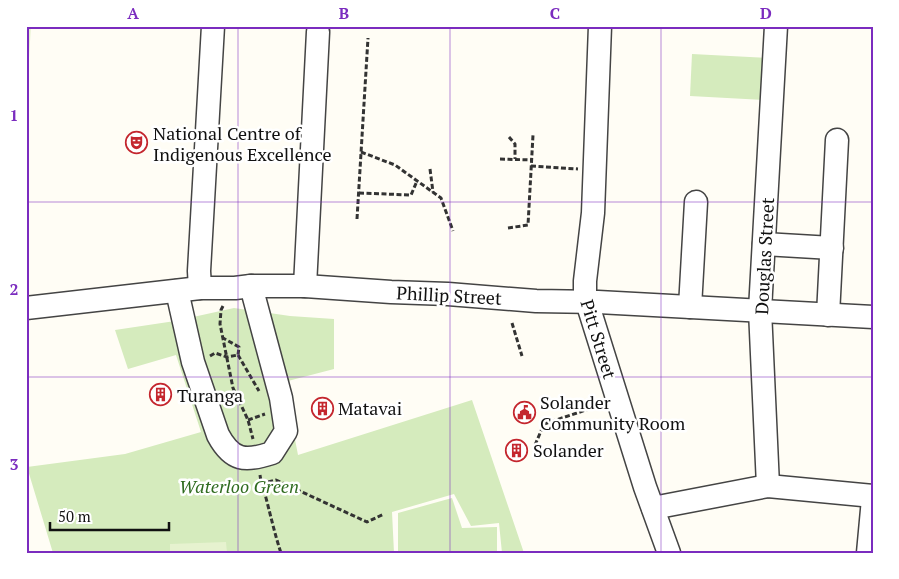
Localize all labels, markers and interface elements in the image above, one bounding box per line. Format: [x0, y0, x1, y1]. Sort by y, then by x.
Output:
text: A [127, 2, 139, 24]
text: B [339, 2, 349, 24]
text: C [550, 2, 560, 24]
text: D [760, 2, 772, 24]
text: 1 [9, 104, 19, 126]
place label: National Centre of Indigenous Excellence [153, 121, 332, 166]
theatre icon: National Centre of Indigenous Excellence [125, 131, 149, 155]
street label: Douglas Street [749, 197, 779, 315]
text: 2 [9, 278, 19, 300]
street label: Phillip Street [396, 280, 503, 310]
street label: Pitt Street [576, 296, 623, 382]
building icon: Turanga [149, 383, 173, 407]
place label: Turanga [177, 383, 243, 407]
place label: Solander Community Room [540, 390, 686, 435]
building icon: Matavai [310, 396, 334, 420]
place label: Matavai [338, 396, 402, 420]
public building icon: Solander Community Room [512, 400, 536, 424]
building icon: Solander [505, 438, 529, 462]
place label: Solander [533, 438, 604, 462]
text: 3 [9, 453, 19, 475]
park label: Waterloo Green [179, 474, 299, 498]
scale bar [50, 499, 169, 531]
text: 50 m [58, 506, 91, 526]

